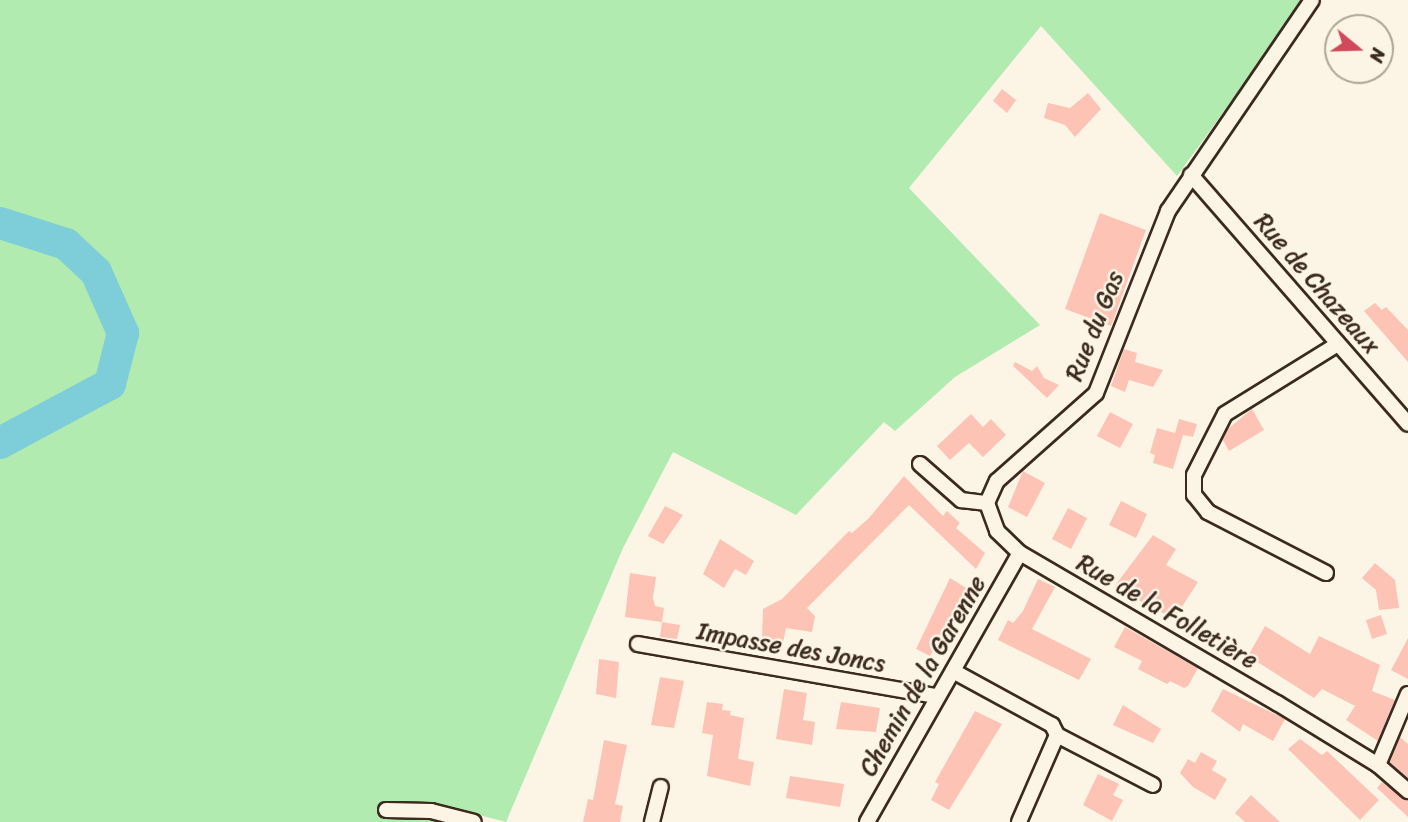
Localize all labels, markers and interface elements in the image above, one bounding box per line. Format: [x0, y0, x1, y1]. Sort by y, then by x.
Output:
north arrow [1324, 14, 1394, 84]
text: N [1360, 44, 1395, 67]
street label: Rue de Chazeaux [1248, 207, 1386, 361]
street label: Rue du Gas [1060, 267, 1130, 385]
street label: Rue de la Folletière [1071, 548, 1263, 676]
street label: Chemin de la Garenne [854, 570, 992, 782]
street label: Impasse des Joncs [694, 617, 888, 679]

